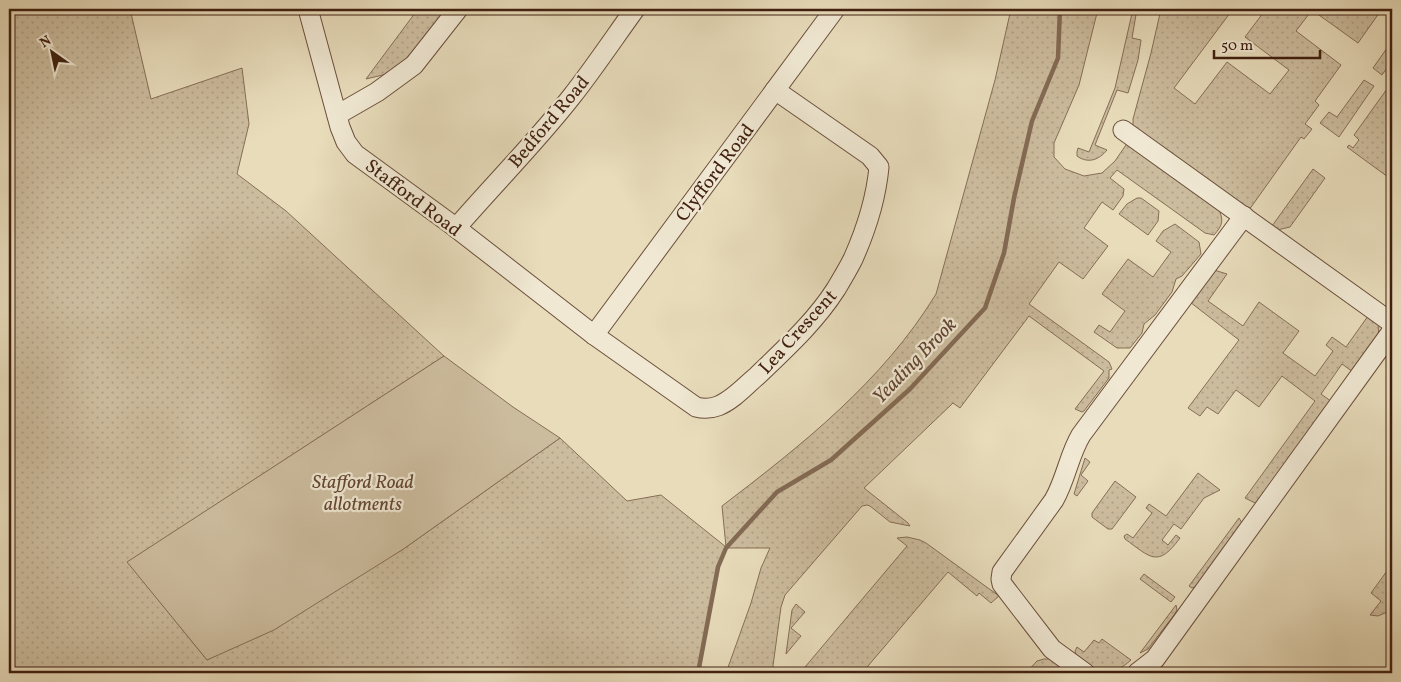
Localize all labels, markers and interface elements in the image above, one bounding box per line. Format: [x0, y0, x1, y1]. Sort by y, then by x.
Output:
north arrow [28, 28, 78, 78]
scale bar [1214, 28, 1320, 60]
text: N [36, 32, 55, 53]
text: 50 m [1221, 36, 1253, 57]
street label: Bedford Road [503, 70, 596, 174]
street label: Clyfford Road [670, 119, 761, 228]
street label: Stafford Road [359, 154, 466, 244]
street label: Lea Crescent [753, 284, 844, 380]
water label: Yeading Brook [867, 312, 964, 411]
park label: Stafford Road allotments [312, 470, 414, 518]

